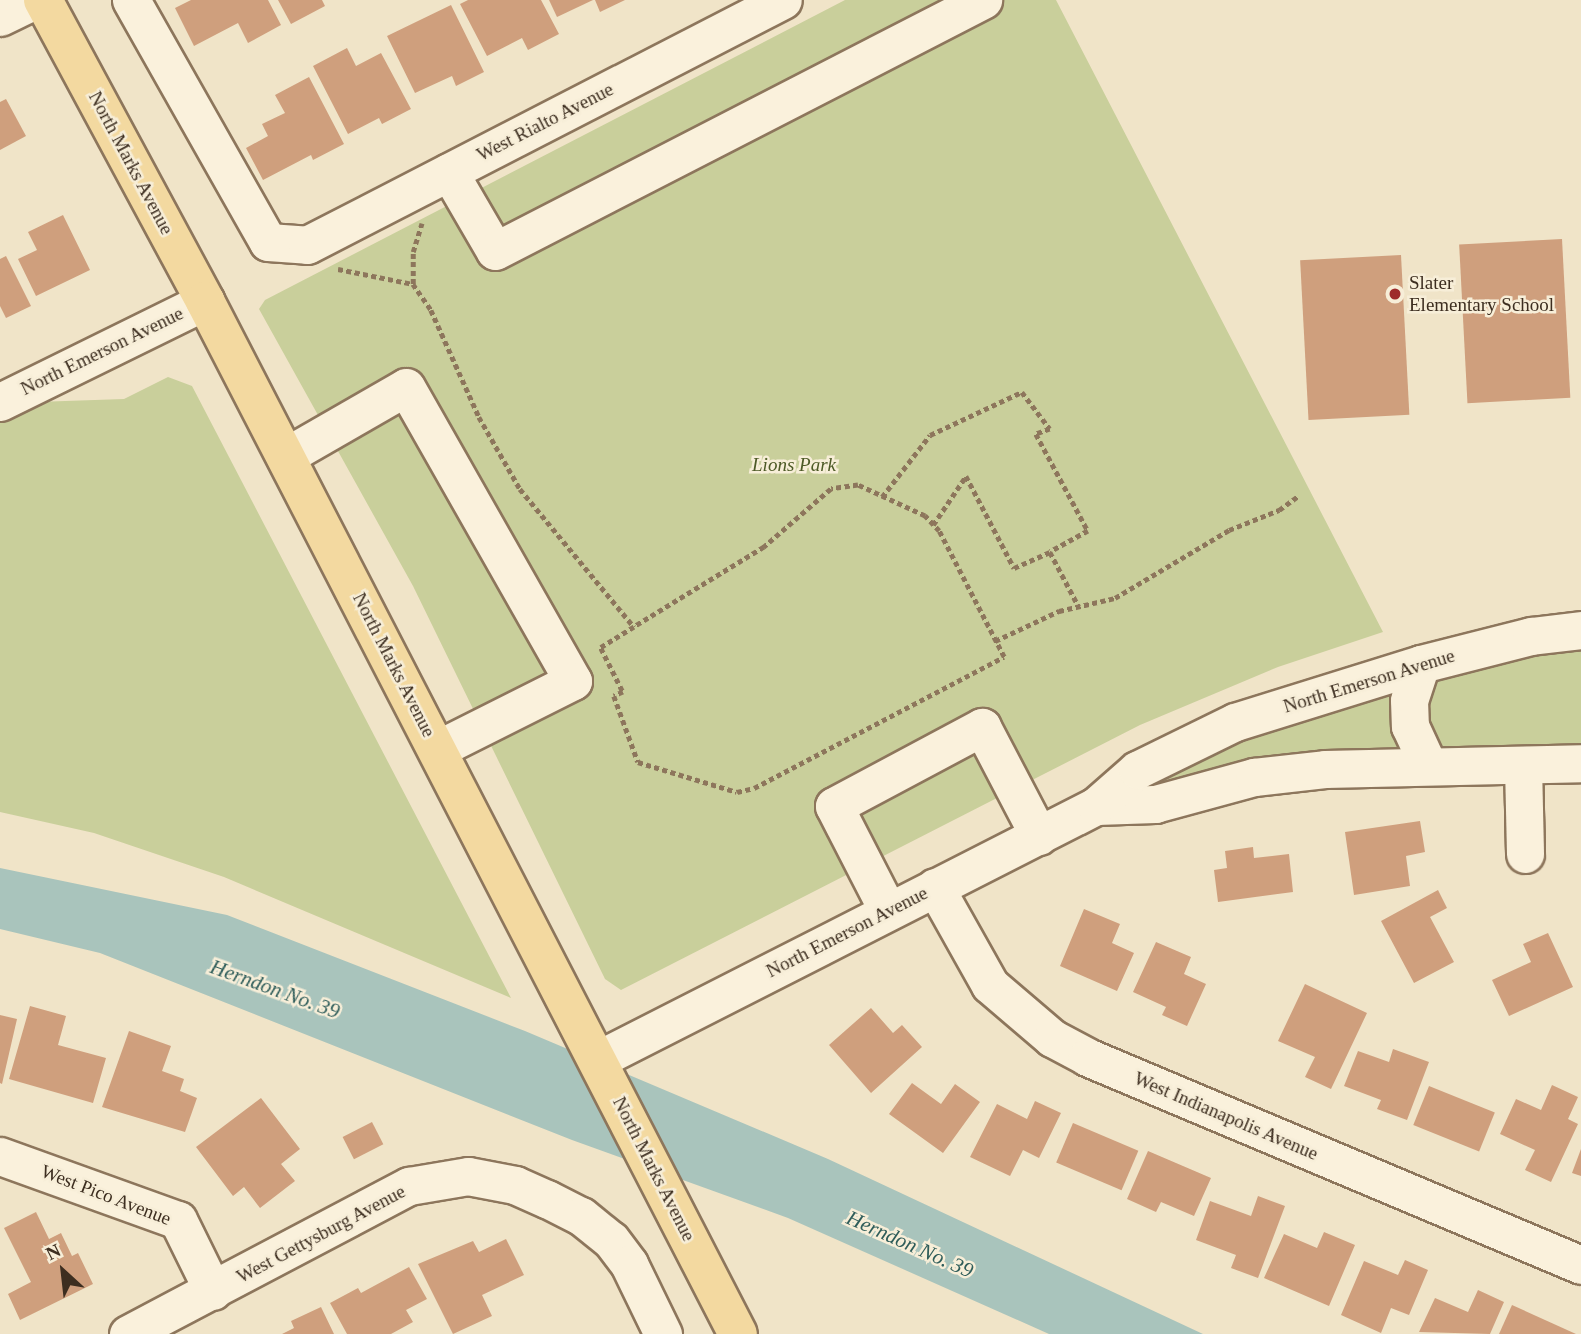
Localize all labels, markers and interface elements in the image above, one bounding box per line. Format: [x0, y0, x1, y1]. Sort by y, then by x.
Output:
street label: West Rialto Avenue [472, 78, 618, 166]
street label: North Marks Avenue [83, 87, 179, 239]
place label: Slater Elementary School [1409, 272, 1554, 316]
marker: Slater Elementary School [1387, 286, 1403, 302]
street label: North Emerson Avenue [17, 302, 187, 400]
park label: Lions Park [752, 454, 836, 476]
street label: North Marks Avenue [348, 589, 440, 741]
street label: North Emerson Avenue [1280, 644, 1458, 718]
street label: North Emerson Avenue [762, 881, 932, 983]
water label: Herndon No. 39 [207, 954, 343, 1024]
street label: West Indianapolis Avenue [1130, 1067, 1322, 1165]
street label: North Marks Avenue [608, 1093, 700, 1245]
street label: West Pico Avenue [37, 1160, 175, 1230]
street label: West Gettysburg Avenue [232, 1180, 410, 1288]
water label: Herndon No. 39 [843, 1205, 977, 1283]
north arrow [28, 1236, 98, 1306]
text: N [42, 1239, 64, 1264]

